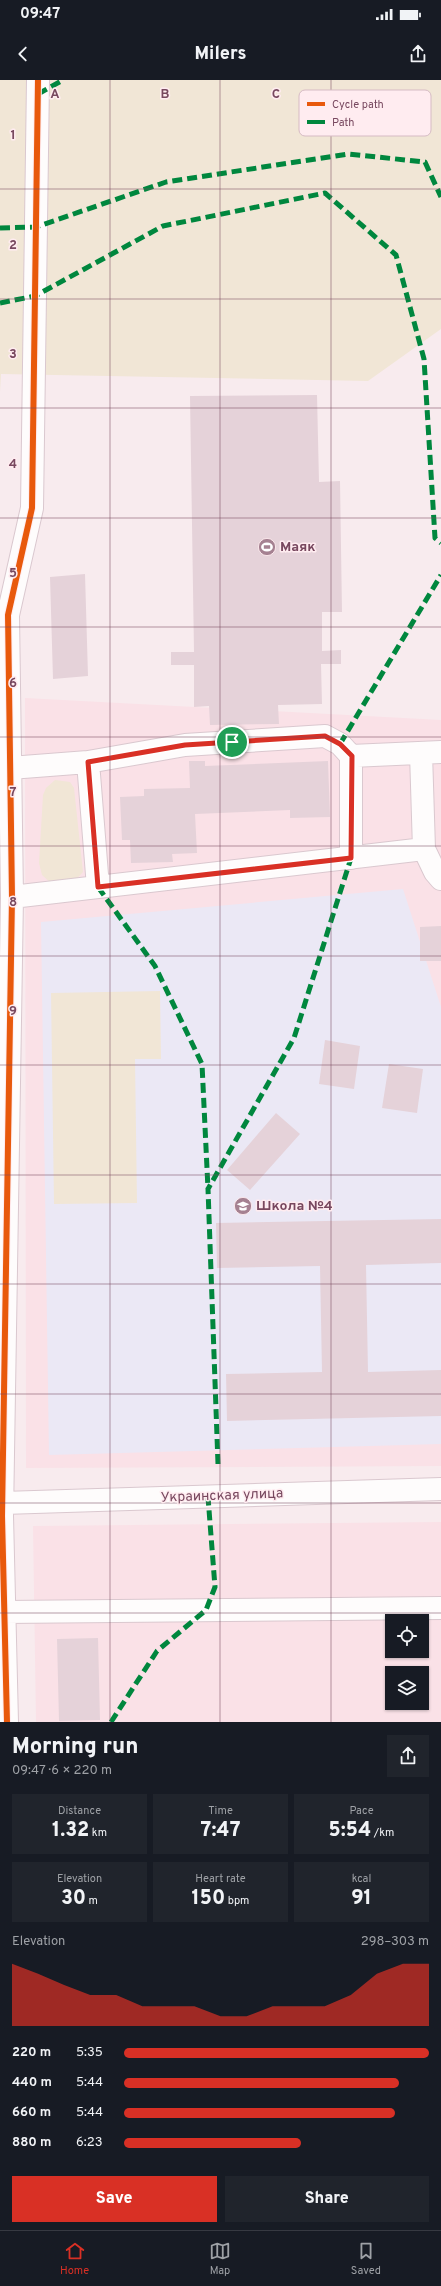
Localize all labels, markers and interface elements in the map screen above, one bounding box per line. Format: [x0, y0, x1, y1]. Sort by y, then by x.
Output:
text: 09:47 [20, 5, 60, 24]
icon: back [12, 43, 34, 65]
text: Milers [195, 43, 246, 66]
icon: share [407, 43, 429, 65]
text: A [50, 87, 60, 103]
text: B [161, 87, 170, 103]
text: C [272, 87, 280, 103]
legend [299, 90, 431, 136]
text: Cycle path [332, 98, 384, 112]
text: Path [332, 116, 354, 130]
text: 1 [10, 128, 16, 144]
text: 2 [9, 238, 17, 254]
text: 3 [9, 347, 17, 363]
text: 4 [9, 457, 17, 473]
sports icon: Маяк [257, 537, 277, 557]
place label: Маяк [280, 539, 316, 556]
text: 5 [9, 566, 17, 582]
text: 6 [9, 676, 17, 692]
pin [215, 725, 249, 759]
icon: arrive [221, 731, 243, 753]
text: 7 [10, 785, 17, 801]
text: 8 [9, 895, 17, 911]
text: 9 [9, 1004, 17, 1020]
school or university icon: Школа №4 [233, 1196, 253, 1216]
place label: Школа №4 [256, 1198, 333, 1215]
street label: Украинская улица [160, 1485, 284, 1507]
map controls [385, 1614, 429, 1710]
button: locate [385, 1614, 429, 1658]
button: layers [385, 1666, 429, 1710]
text: Morning run [12, 1734, 138, 1761]
button: share [387, 1735, 429, 1777]
text: 09:47 · 6 × 220 m [12, 1763, 112, 1779]
text: Distance [58, 1804, 101, 1818]
text: Time [208, 1804, 233, 1818]
text: Pace [349, 1804, 374, 1818]
text: 1.32 [52, 1818, 89, 1844]
text: 7:47 [200, 1818, 241, 1844]
text: 5:54 [329, 1818, 371, 1844]
text: km [89, 1826, 107, 1840]
text: /km [371, 1826, 394, 1840]
text: Elevation [57, 1872, 102, 1886]
text: Heart rate [195, 1872, 246, 1886]
text: kcal [352, 1872, 371, 1886]
text: 30 [61, 1886, 86, 1912]
text: 150 [192, 1886, 225, 1912]
text: 91 [351, 1886, 372, 1912]
text: m [86, 1894, 98, 1908]
text: bpm [225, 1894, 249, 1908]
text: Elevation [12, 1934, 65, 1950]
text: 298–303 m [361, 1934, 429, 1950]
text: 220 m [12, 2045, 51, 2061]
text: 5:35 [76, 2045, 103, 2061]
text: 440 m [12, 2075, 52, 2091]
text: 5:44 [76, 2075, 103, 2091]
text: 660 m [12, 2105, 51, 2121]
text: 5:44 [76, 2105, 103, 2121]
text: 880 m [12, 2135, 51, 2151]
text: 6:23 [76, 2135, 102, 2151]
button: Save [12, 2176, 217, 2222]
button: Share [225, 2176, 429, 2222]
tab: Home [60, 2240, 89, 2278]
tab: Map [209, 2240, 231, 2278]
tab: Saved [351, 2240, 381, 2278]

